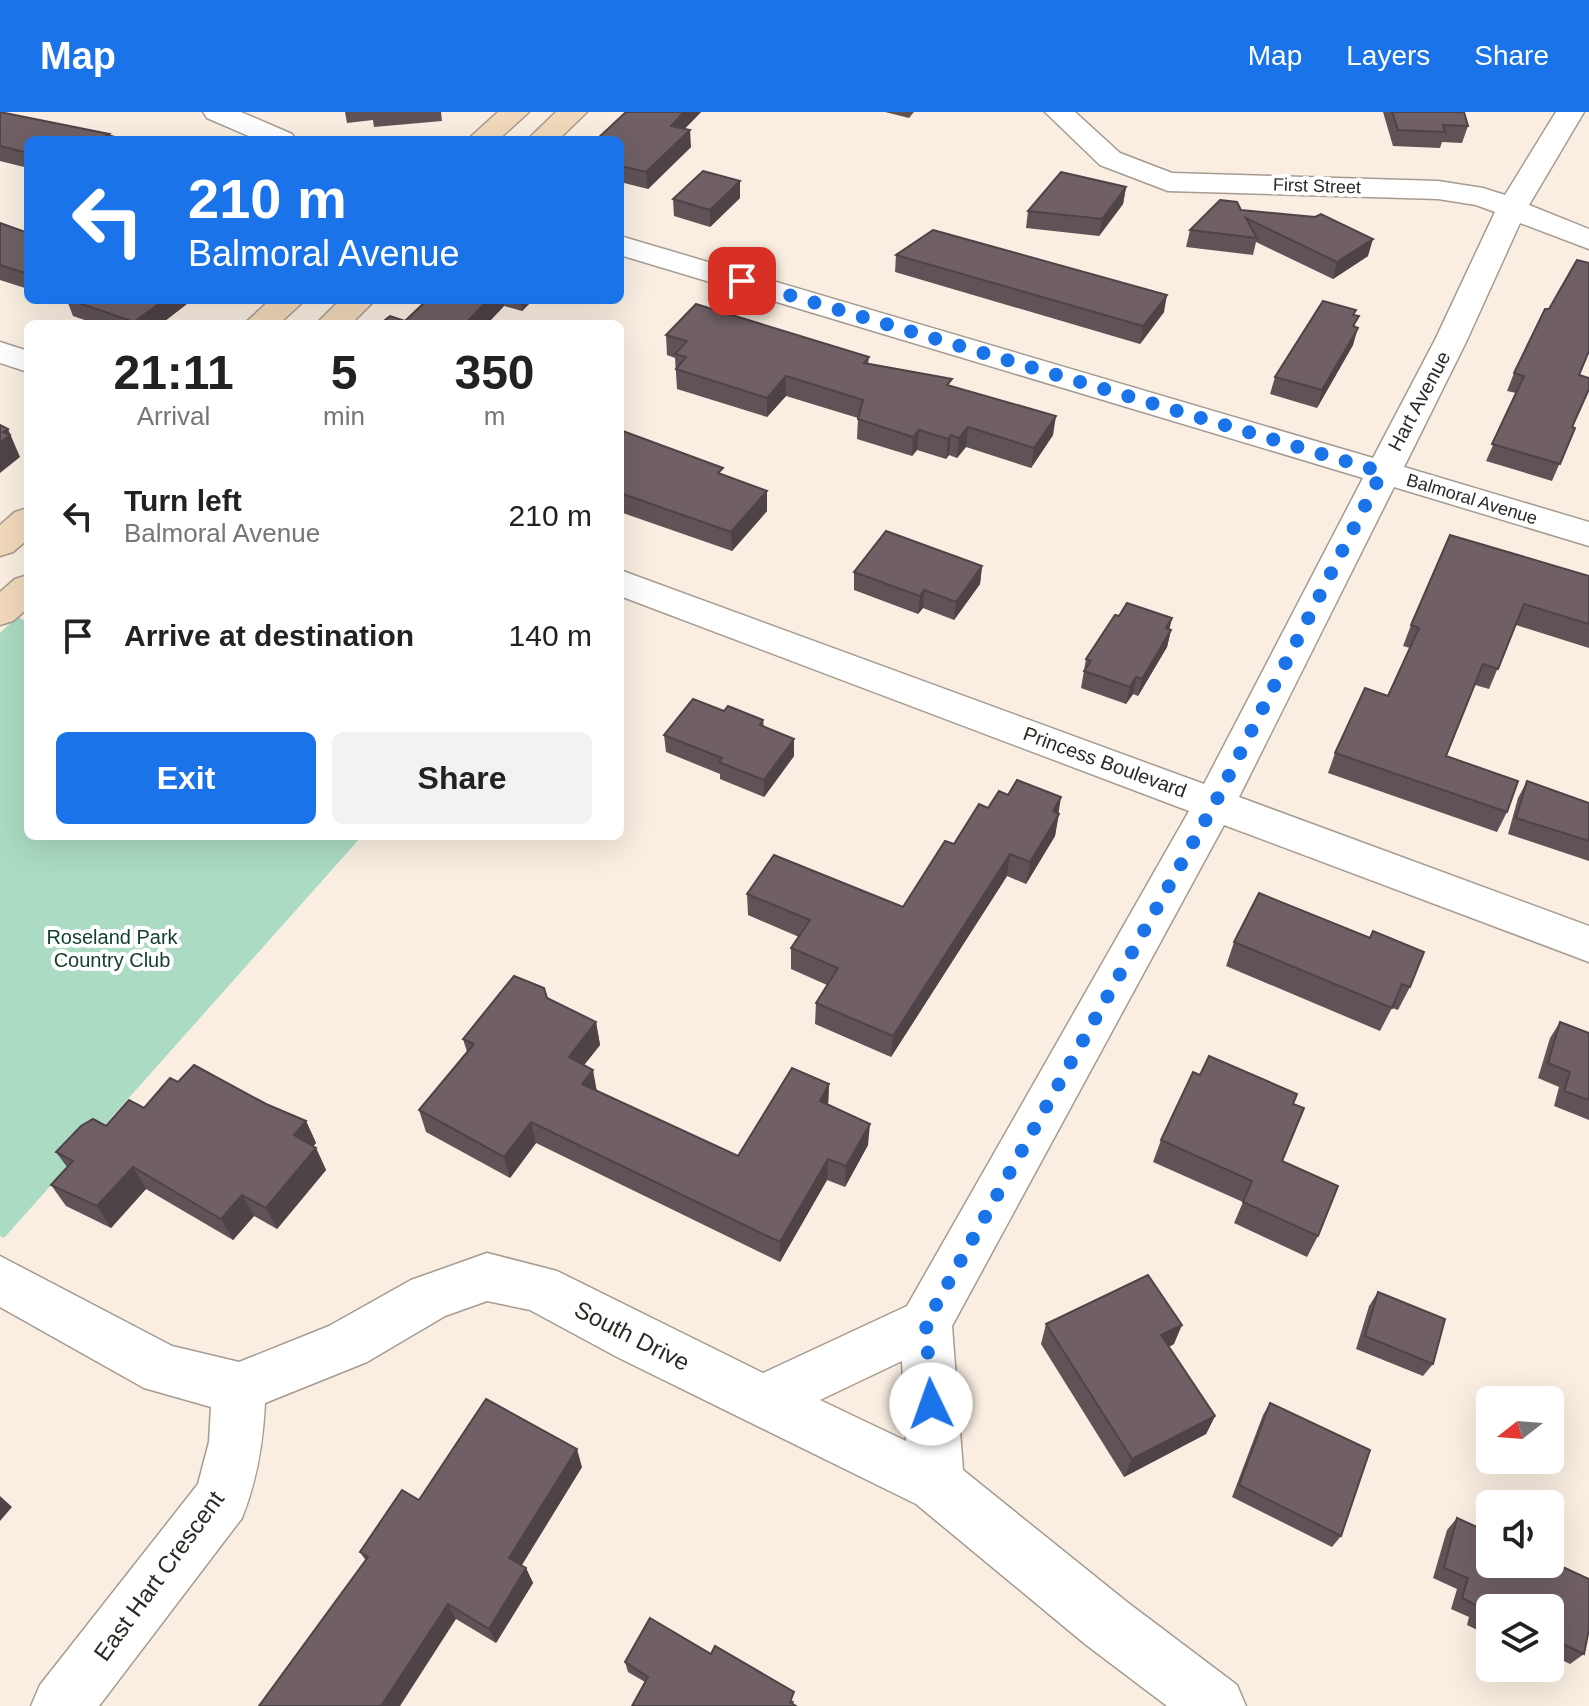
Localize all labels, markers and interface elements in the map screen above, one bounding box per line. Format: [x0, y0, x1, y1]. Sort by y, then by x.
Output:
text: Map [40, 35, 116, 77]
text: Map [1248, 40, 1302, 71]
text: Layers [1346, 40, 1430, 71]
text: Share [1474, 40, 1549, 71]
text: 210 m [188, 167, 347, 230]
icon: left [56, 168, 160, 272]
street label: First Street [1273, 174, 1361, 198]
text: Balmoral Avenue [188, 233, 460, 274]
pin [708, 247, 776, 315]
icon: arrive [720, 259, 764, 303]
text: 21:11 [113, 346, 234, 399]
text: 5 [331, 346, 357, 399]
text: 350 [454, 346, 535, 399]
street label: Hart Avenue [1384, 347, 1454, 455]
text: Arrival [137, 401, 210, 431]
text: min [323, 401, 365, 431]
text: m [484, 401, 505, 431]
street label: Balmoral Avenue [1404, 470, 1540, 528]
text: Turn left [124, 484, 242, 517]
icon: left [56, 494, 100, 538]
text: 210 m [509, 499, 592, 532]
text: Balmoral Avenue [124, 518, 320, 548]
icon: arrive [56, 614, 100, 658]
text: Arrive at destination [124, 619, 414, 652]
text: 140 m [509, 619, 592, 652]
street label: Princess Boulevard [1020, 722, 1190, 802]
button: Exit [56, 732, 316, 824]
button: Share [332, 732, 592, 824]
park label: Roseland Park Country Club [46, 926, 179, 971]
street label: South Drive [570, 1295, 694, 1376]
position arrow [889, 1362, 973, 1446]
north arrow [1476, 1386, 1564, 1474]
map controls [1476, 1386, 1564, 1682]
street label: East Hart Crescent [88, 1485, 229, 1666]
button: sound [1476, 1490, 1564, 1578]
button: layers [1476, 1594, 1564, 1682]

